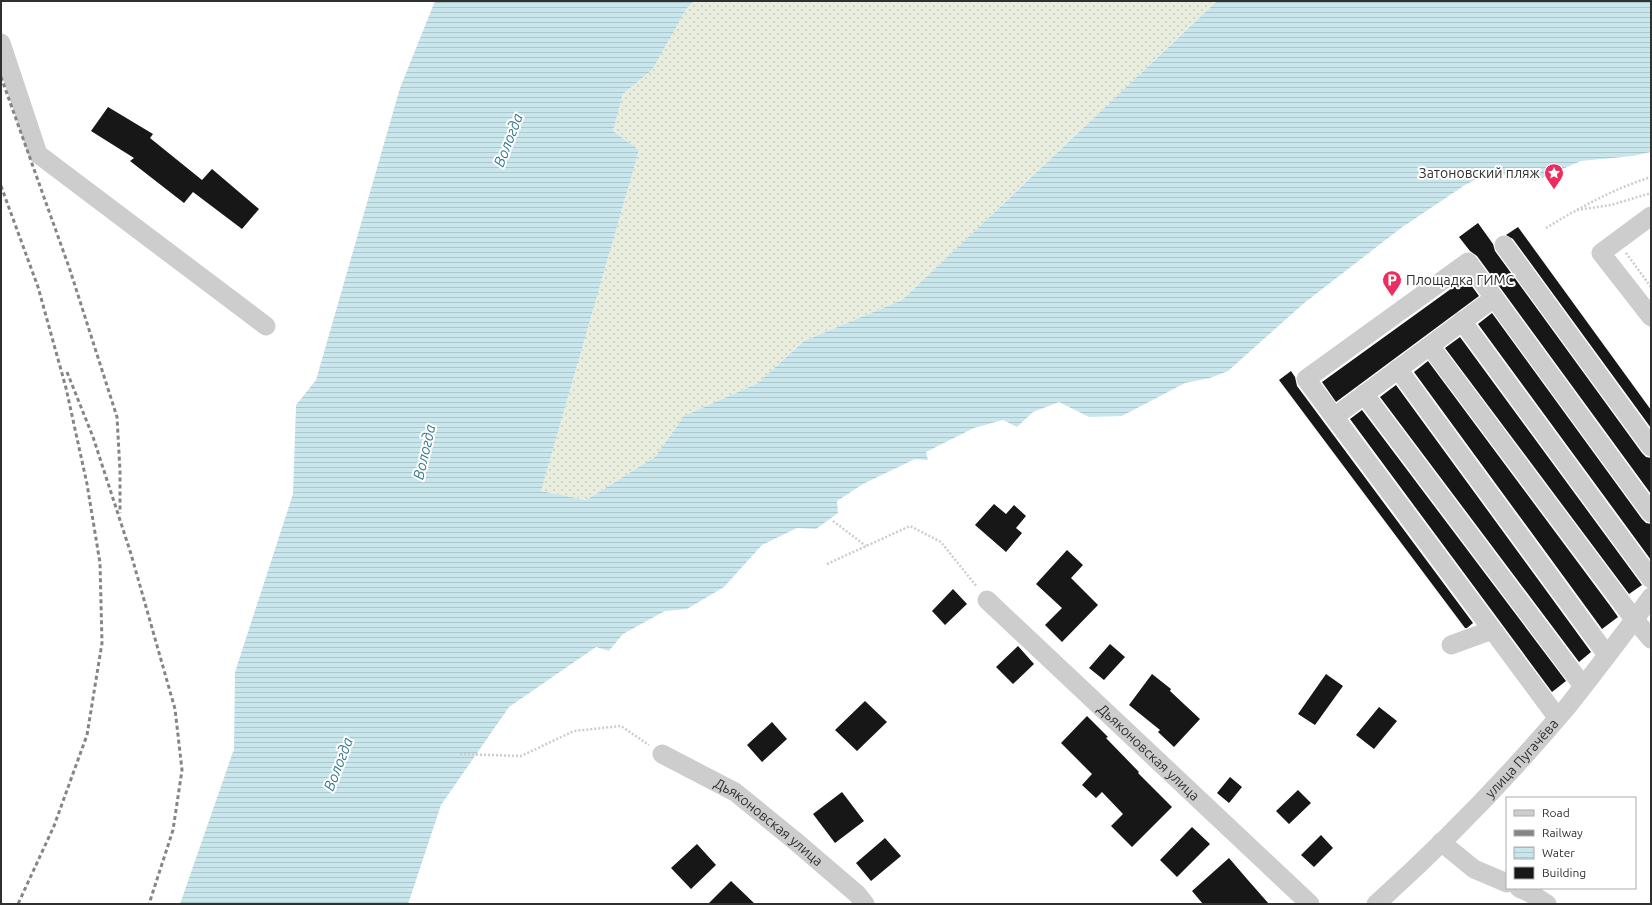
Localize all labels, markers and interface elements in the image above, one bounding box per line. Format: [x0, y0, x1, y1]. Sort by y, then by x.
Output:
water label: Вологда [490, 111, 526, 169]
place icon: Затоновский пляж [1543, 162, 1565, 190]
place label: Затоновский пляж [1419, 165, 1541, 181]
parking icon: Площадка ГИМС [1381, 269, 1403, 297]
place label: Площадка ГИМС [1406, 272, 1515, 288]
water label: Вологда [409, 423, 439, 481]
street label: Дьяконовская улица [1094, 700, 1203, 804]
street label: улица Пугачёва [1482, 716, 1561, 801]
water label: Вологда [320, 735, 356, 793]
street label: Дьяконовская улица [712, 775, 826, 869]
legend [1506, 797, 1636, 889]
text: Road [1542, 806, 1570, 819]
text: Railway [1542, 826, 1583, 839]
text: Water [1542, 846, 1575, 859]
text: Building [1542, 866, 1586, 879]

